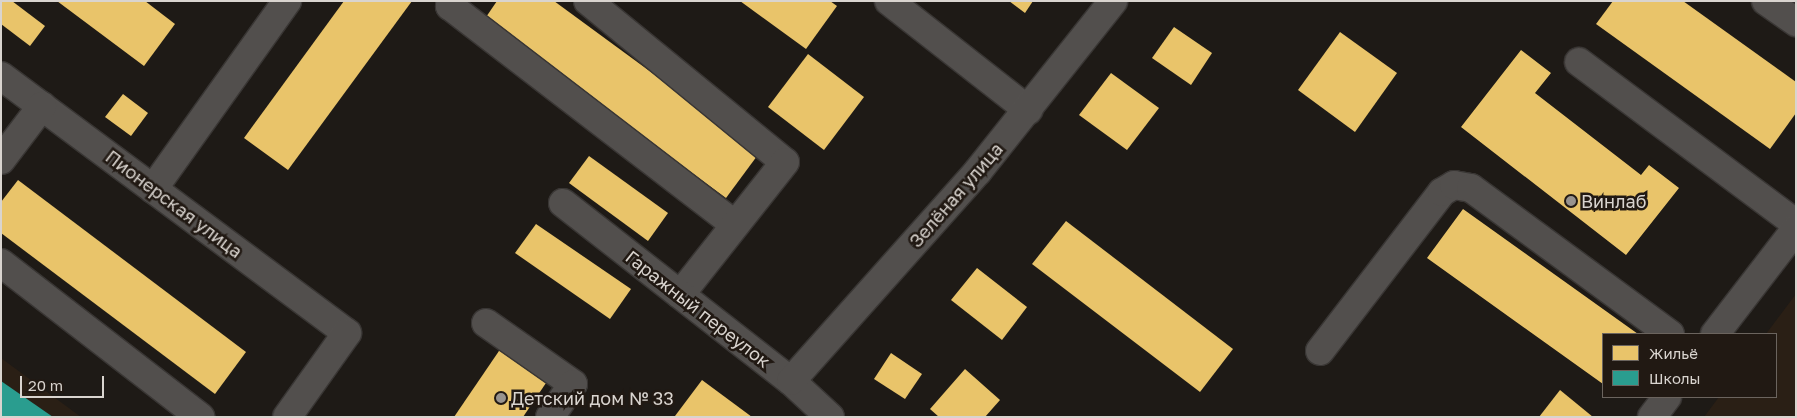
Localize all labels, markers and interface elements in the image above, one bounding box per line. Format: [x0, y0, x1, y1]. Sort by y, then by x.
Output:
street label: Зелёная улица [905, 138, 1007, 252]
street label: Пионерская улица [101, 146, 247, 262]
place label: Винлаб [1581, 190, 1646, 212]
marker: Винлаб [1565, 195, 1577, 207]
street label: Гаражный переулок [621, 246, 775, 372]
legend [1602, 333, 1777, 398]
text: Жильё [1649, 344, 1698, 362]
scale bar [22, 366, 106, 398]
text: Школы [1649, 369, 1700, 387]
text: 20 m [28, 376, 63, 394]
place label: Детский дом № 33 [511, 387, 674, 409]
marker: Детский дом № 33 [495, 392, 507, 404]

